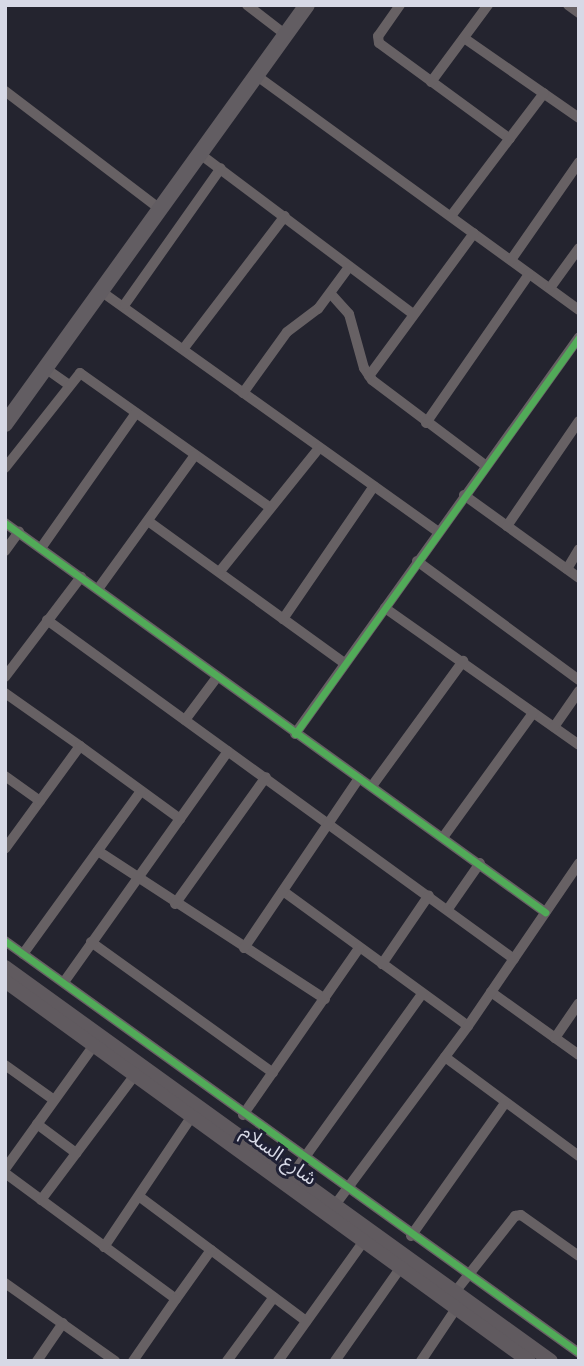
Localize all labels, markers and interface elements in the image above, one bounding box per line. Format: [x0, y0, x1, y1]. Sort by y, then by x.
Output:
street label: شارع السلام [237, 1120, 321, 1190]

